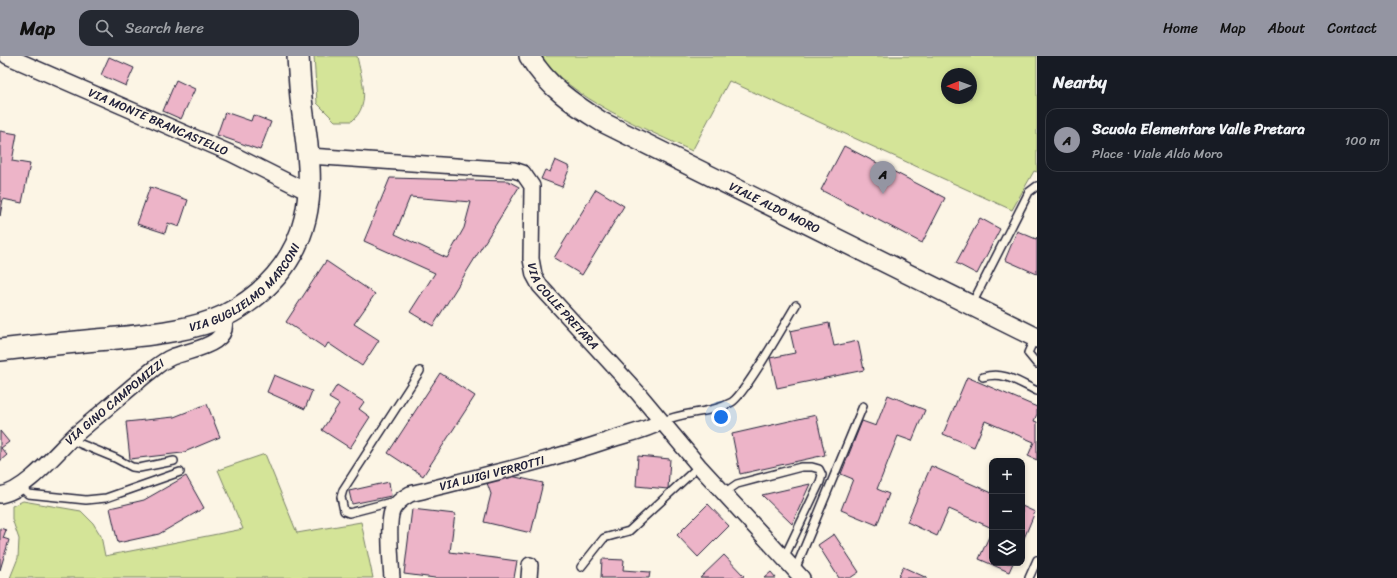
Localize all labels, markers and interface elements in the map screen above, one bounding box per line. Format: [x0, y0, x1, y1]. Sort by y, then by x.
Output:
search box [79, 10, 359, 46]
text: Map [20, 12, 55, 45]
text: Search here [125, 15, 204, 41]
text: Home [1163, 16, 1198, 41]
text: Map [1220, 16, 1246, 41]
text: About [1268, 16, 1305, 41]
text: Contact [1327, 16, 1377, 41]
icon: search [93, 17, 115, 39]
text: Nearby [1053, 67, 1107, 97]
north arrow [941, 68, 977, 104]
street label: VIA MONTE BRANCASTELLO [85, 82, 232, 162]
text: Scuola Elementare Valle Pretara [1092, 116, 1305, 142]
text: A [1063, 129, 1071, 152]
text: 100 m [1345, 129, 1380, 152]
text: Place · Viale Aldo Moro [1092, 142, 1223, 165]
pin: A [870, 161, 896, 194]
street label: VIALE ALDO MORO [725, 176, 824, 240]
street label: VIA GUGLIELMO MARCONI [187, 239, 306, 338]
street label: VIA COLLE PRETARA [521, 261, 605, 355]
street label: VIA GINO CAMPOMIZZI [59, 353, 170, 450]
your location [711, 407, 731, 427]
street label: VIA LUIGI VERROTTI [437, 449, 547, 497]
map controls [989, 458, 1025, 566]
button: + [989, 458, 1025, 494]
button: − [989, 494, 1025, 530]
button: layers [989, 530, 1025, 566]

